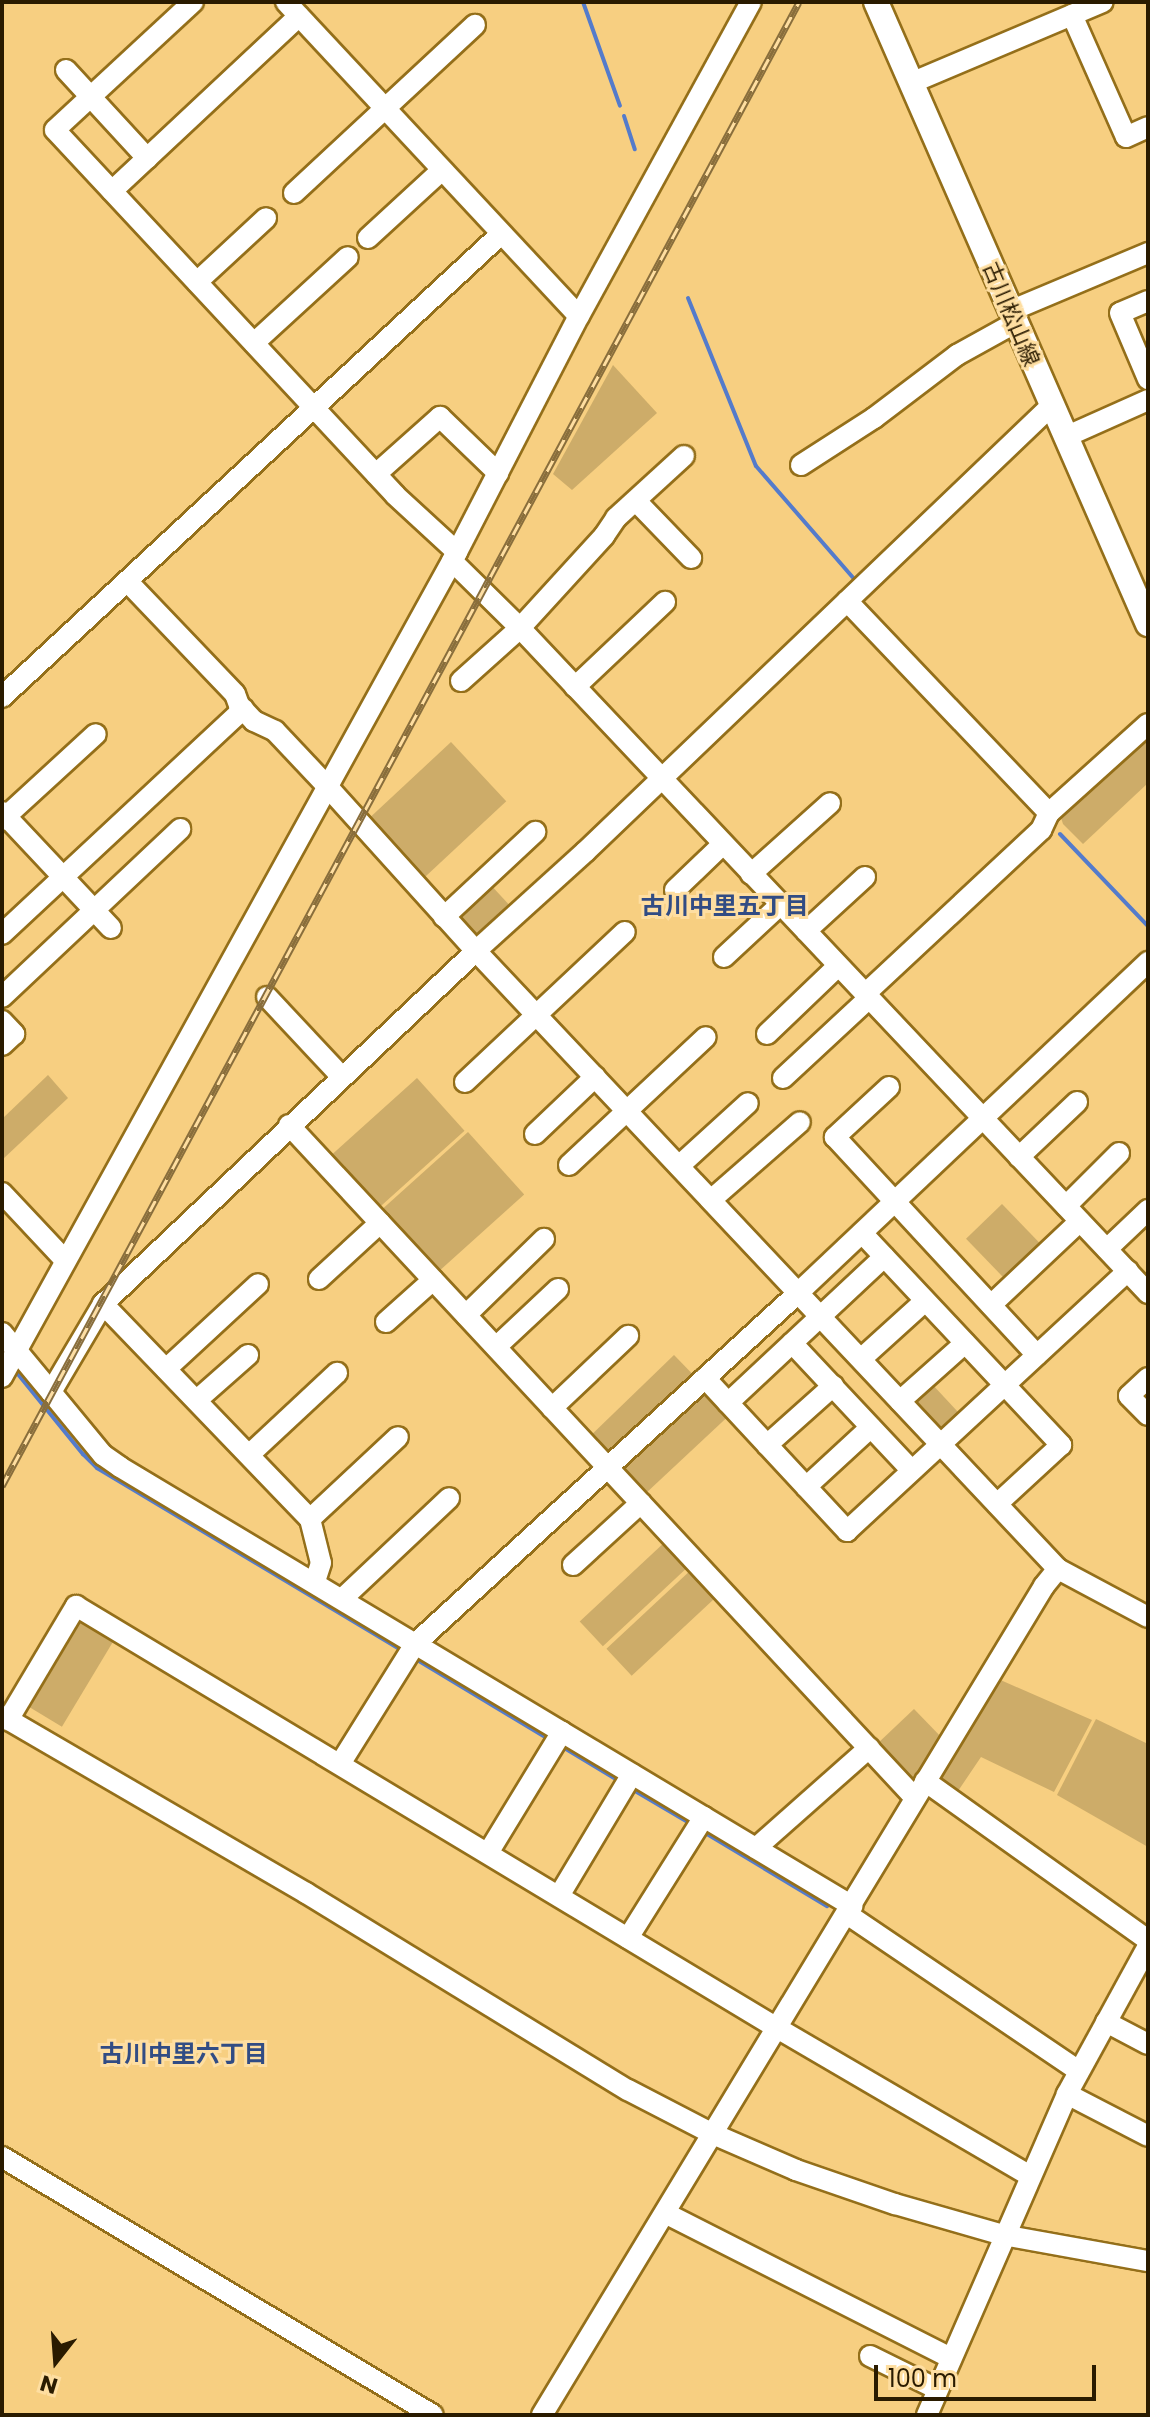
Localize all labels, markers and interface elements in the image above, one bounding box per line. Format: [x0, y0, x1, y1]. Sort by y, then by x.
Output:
street label: 古川松山線 [977, 258, 1045, 370]
district label: 古川中里五丁目 [641, 892, 809, 920]
district label: 古川中里六丁目 [100, 2040, 268, 2068]
north arrow [16, 2321, 96, 2401]
scale bar [878, 2349, 1100, 2399]
text: 100 m [888, 2362, 957, 2395]
text: N [36, 2367, 61, 2402]

